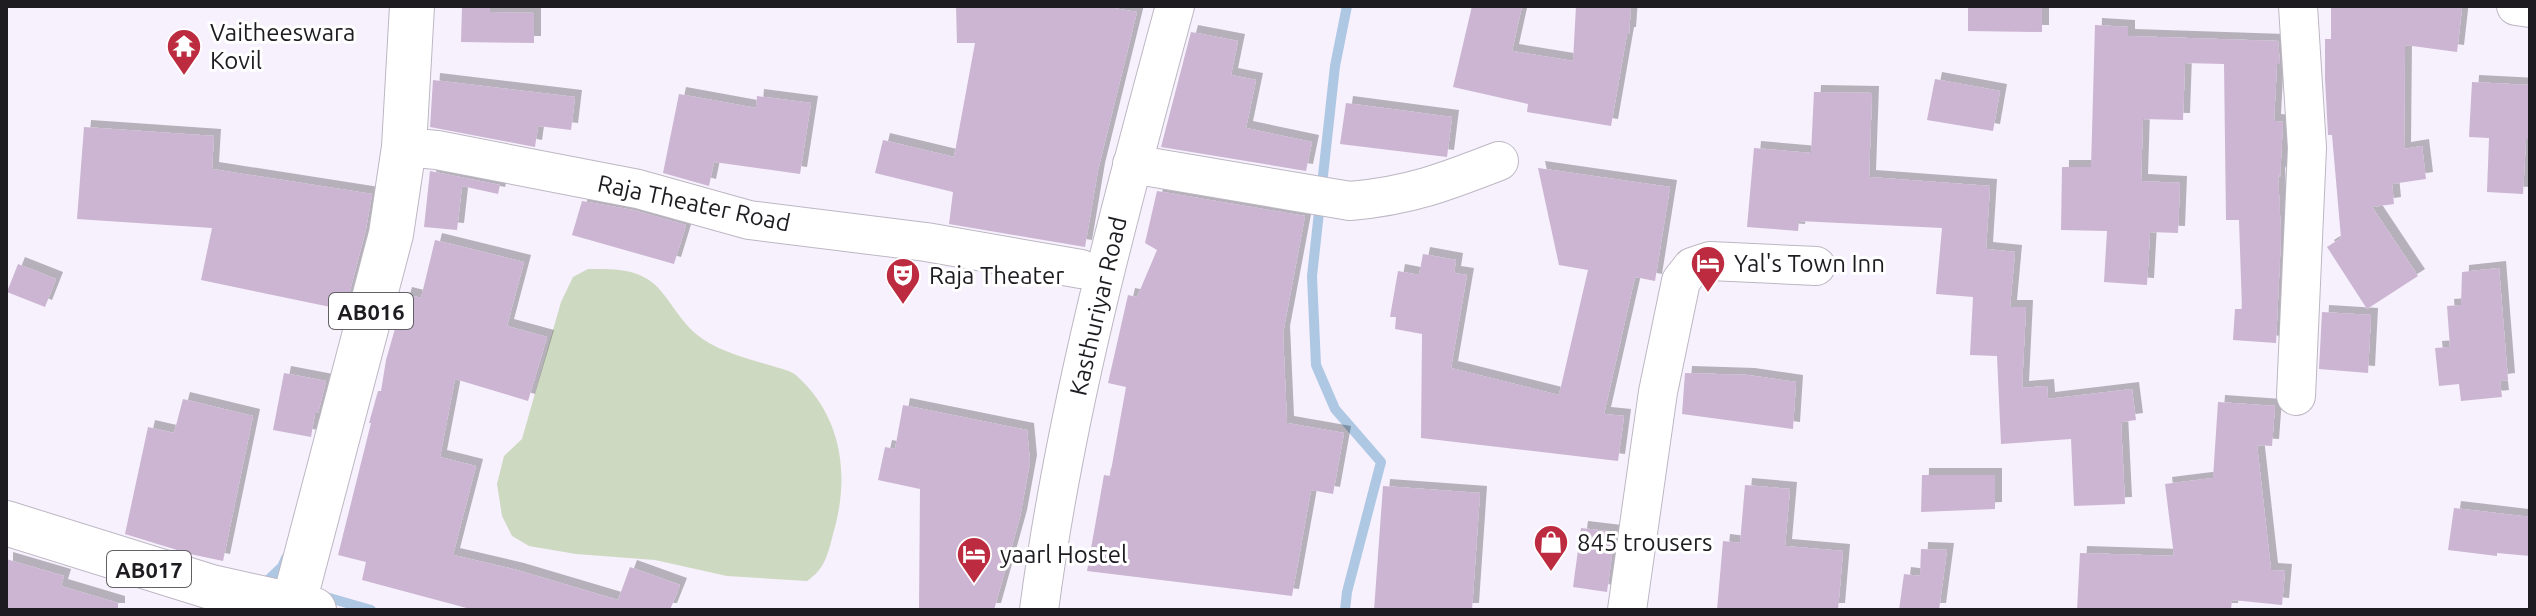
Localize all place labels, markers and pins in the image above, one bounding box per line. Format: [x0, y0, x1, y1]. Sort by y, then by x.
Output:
place label: Vaitheeswara Kovil [210, 19, 355, 74]
temple icon: Vaitheeswara Kovil [165, 27, 203, 77]
hotel icon: Yal's Town Inn [1689, 244, 1727, 294]
place label: Yal's Town Inn [1734, 250, 1885, 277]
theatre icon: Raja Theater [884, 256, 922, 306]
place label: Raja Theater [929, 262, 1064, 289]
shop icon: 845 trousers [1532, 523, 1570, 573]
place label: 845 trousers [1577, 529, 1713, 556]
hotel icon: yaarl Hostel [955, 535, 993, 585]
place label: yaarl Hostel [1000, 541, 1127, 568]

